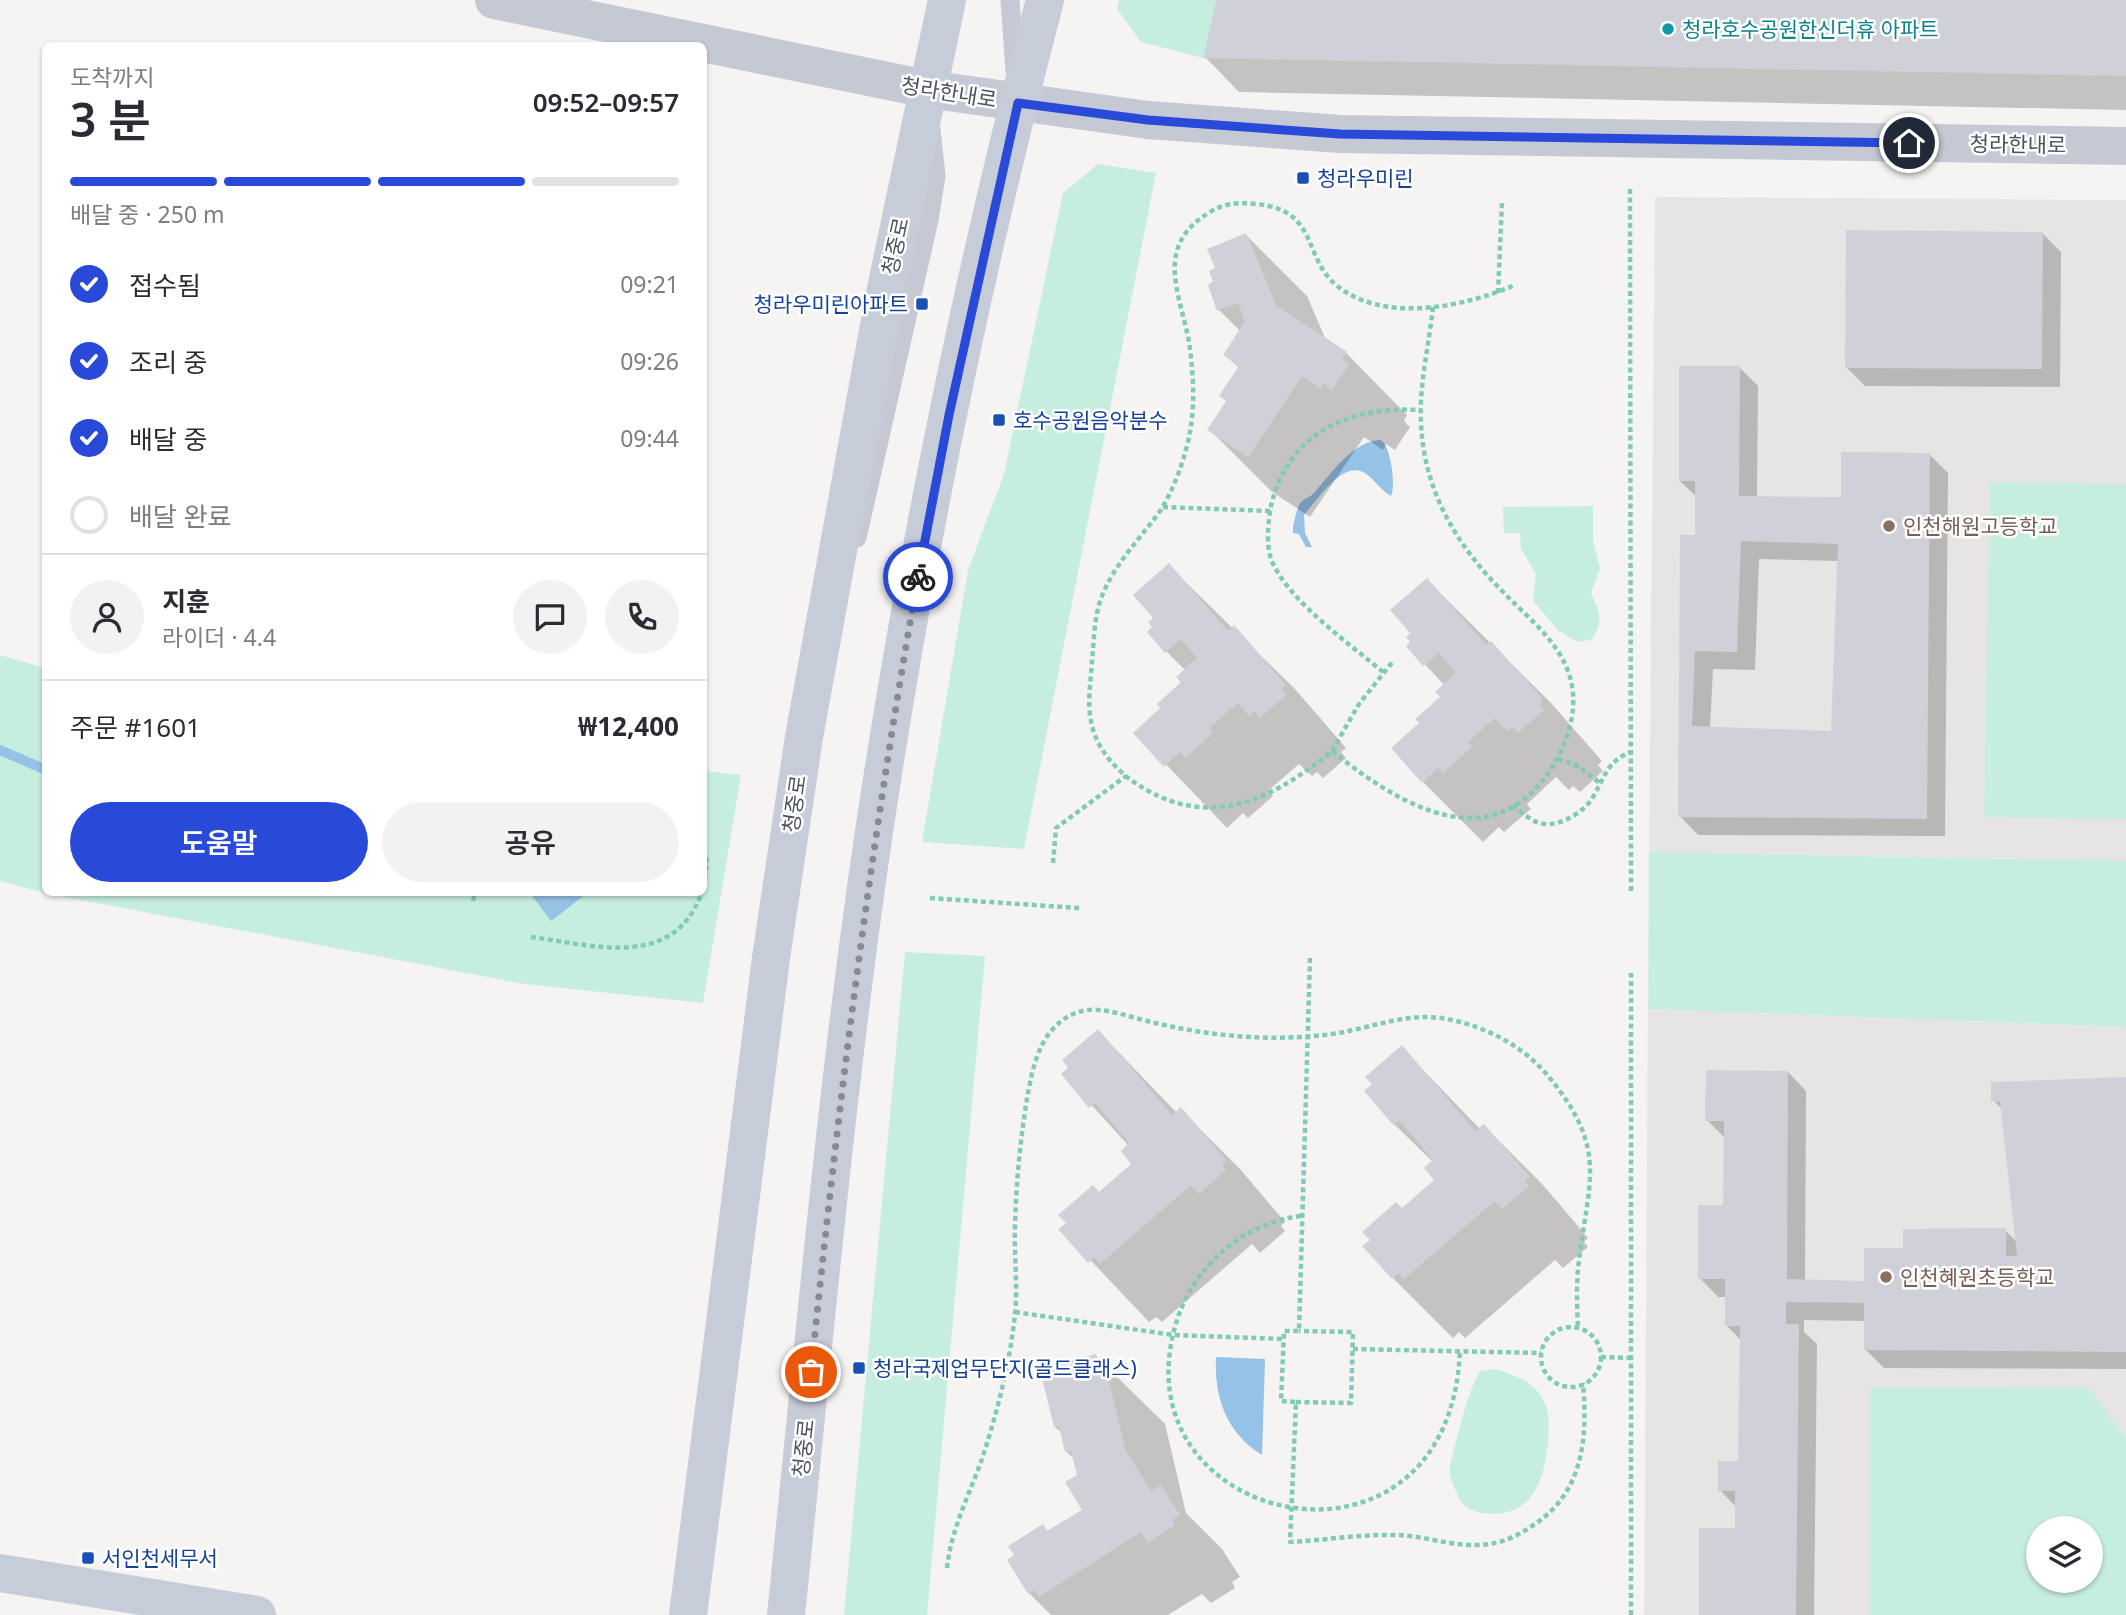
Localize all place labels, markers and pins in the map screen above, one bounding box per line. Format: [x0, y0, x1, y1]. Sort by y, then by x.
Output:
place label: 청라호수공원한신더휴 아파트 [1682, 15, 1939, 43]
marker: 청라호수공원한신더휴 아파트 [1660, 21, 1676, 37]
pin [1879, 113, 1939, 173]
place label: 청라우미린 [1317, 164, 1414, 192]
marker: 청라우미린 [1295, 170, 1311, 186]
place label: 청라우미린아파트 [753, 290, 908, 318]
marker: 청라우미린아파트 [914, 296, 930, 312]
place label: 호수공원음악분수 [1013, 406, 1168, 434]
marker: 호수공원음악분수 [991, 412, 1007, 428]
place label: 인천해원고등학교 [1903, 512, 2058, 540]
marker: 인천해원고등학교 [1881, 518, 1897, 534]
place label: 인천혜원초등학교 [1900, 1263, 2055, 1291]
marker: 인천혜원초등학교 [1878, 1269, 1894, 1285]
pin [781, 1342, 841, 1402]
place label: 청라국제업무단지(골드클래스) [873, 1354, 1137, 1382]
marker: 청라국제업무단지(골드클래스) [851, 1360, 867, 1376]
place label: 서인천세무서 [102, 1544, 218, 1572]
marker: 서인천세무서 [80, 1550, 96, 1566]

